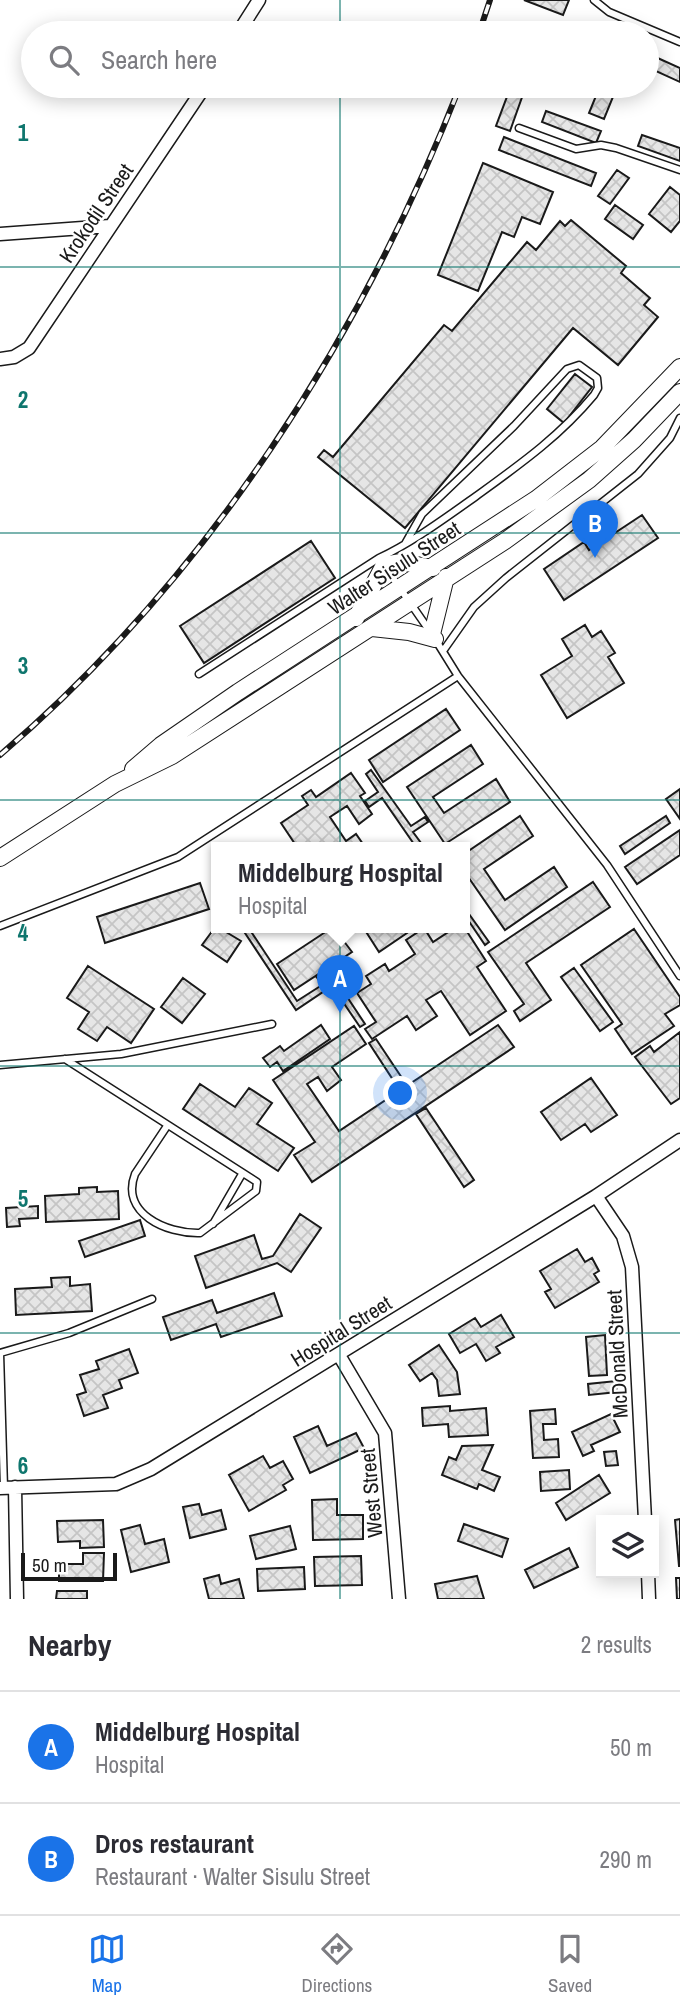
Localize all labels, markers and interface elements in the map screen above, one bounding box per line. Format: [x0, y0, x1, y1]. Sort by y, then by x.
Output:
search box [21, 21, 659, 98]
icon: search [45, 41, 83, 79]
text: Search here [101, 42, 217, 77]
text: 1 [18, 117, 29, 148]
street label: Krokodil Street [52, 158, 140, 268]
text: 2 [18, 384, 28, 415]
pin: B [572, 500, 618, 558]
street label: Walter Sisulu Street [322, 514, 466, 622]
text: 3 [18, 650, 28, 681]
popup [211, 842, 470, 933]
text: Middelburg Hospital [238, 855, 443, 890]
text: Hospital [238, 890, 307, 921]
text: 4 [18, 917, 29, 948]
pin: A [317, 955, 363, 1013]
your location [383, 1076, 417, 1110]
text: 5 [18, 1183, 28, 1214]
street label: Hospital Street [285, 1288, 397, 1373]
street label: McDonald Street [599, 1289, 635, 1419]
street label: West Street [353, 1447, 389, 1539]
text: 6 [18, 1450, 28, 1481]
map controls [596, 1515, 659, 1578]
button: layers [596, 1515, 659, 1578]
scale bar [21, 1550, 117, 1582]
text: 50 m [32, 1552, 67, 1578]
text: Nearby [28, 1625, 111, 1665]
text: 2 results [581, 1629, 652, 1660]
text: Middelburg Hospital [95, 1714, 300, 1749]
text: A [44, 1732, 58, 1763]
text: 50 m [610, 1732, 652, 1763]
text: Hospital [95, 1749, 164, 1780]
text: Dros restaurant [95, 1826, 254, 1861]
text: B [44, 1844, 58, 1875]
text: 290 m [600, 1844, 652, 1875]
text: Restaurant · Walter Sisulu Street [95, 1861, 370, 1892]
tab: Map [88, 1930, 126, 1998]
tab: Directions [301, 1930, 372, 1998]
tab: Saved [548, 1930, 592, 1998]

